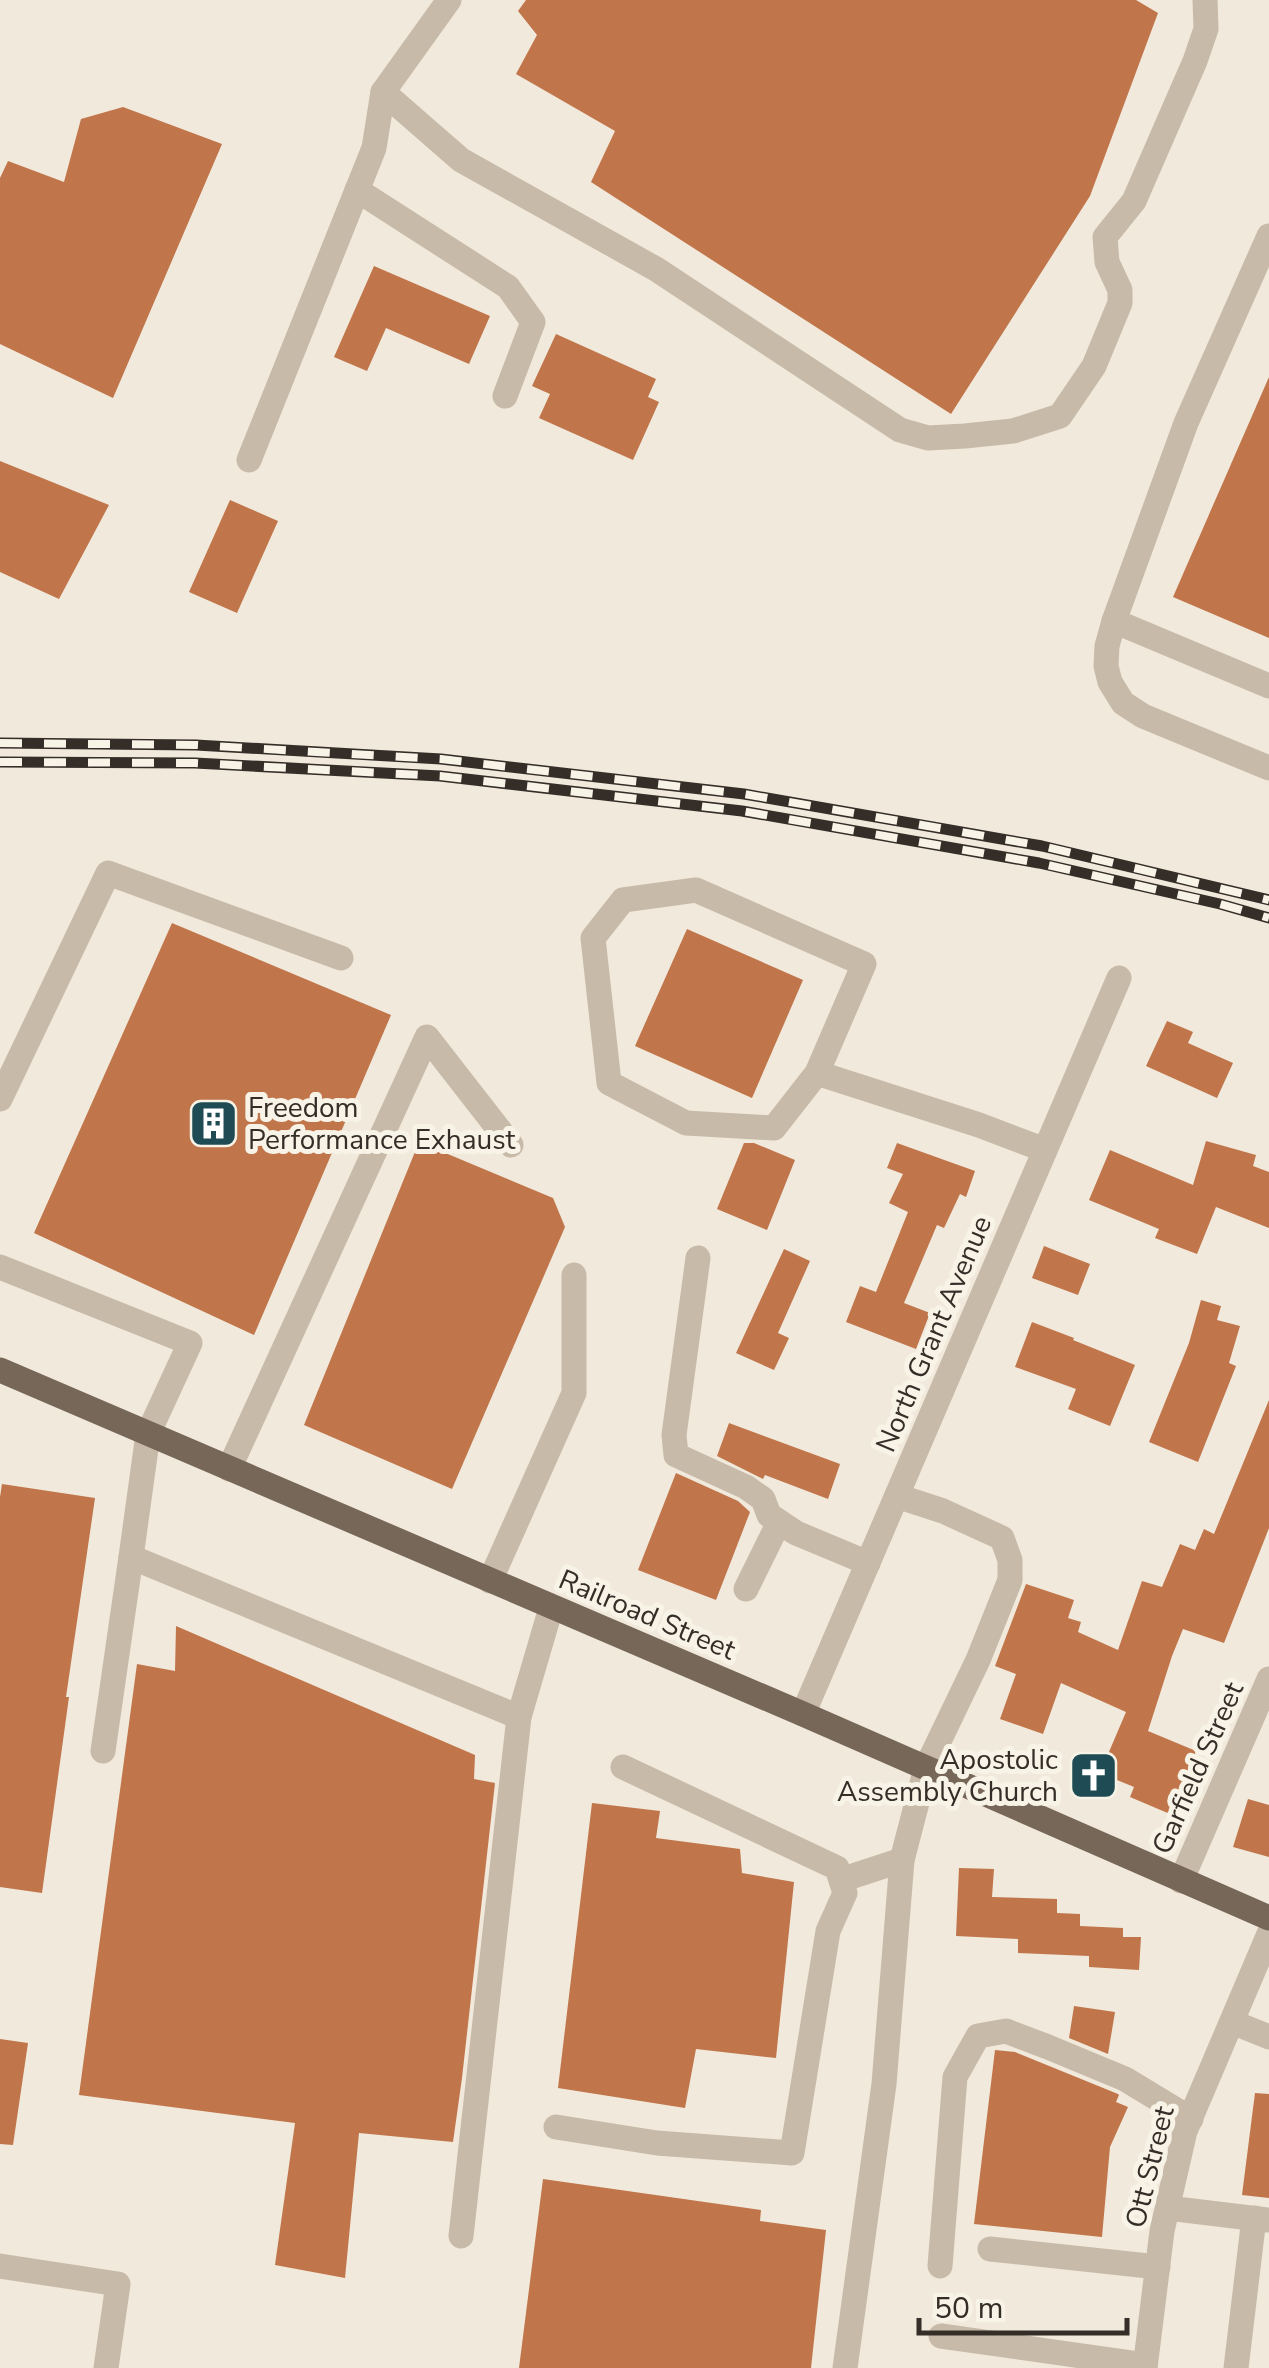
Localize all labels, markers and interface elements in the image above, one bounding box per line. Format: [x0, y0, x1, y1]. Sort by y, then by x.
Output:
place label: Freedom Performance Exhaust [248, 1089, 516, 1159]
building icon: Freedom Performance Exhaust [187, 1098, 239, 1150]
street label: North Grant Avenue [867, 1210, 1001, 1458]
street label: Railroad Street [553, 1561, 741, 1669]
street label: Garfield Street [1143, 1676, 1253, 1860]
place label: Apostolic Assembly Church [837, 1741, 1058, 1811]
church icon: Apostolic Assembly Church [1067, 1750, 1119, 1802]
street label: Ott Street [1117, 2102, 1184, 2232]
scale bar [919, 2273, 1126, 2335]
text: 50 m [934, 2288, 1003, 2329]

